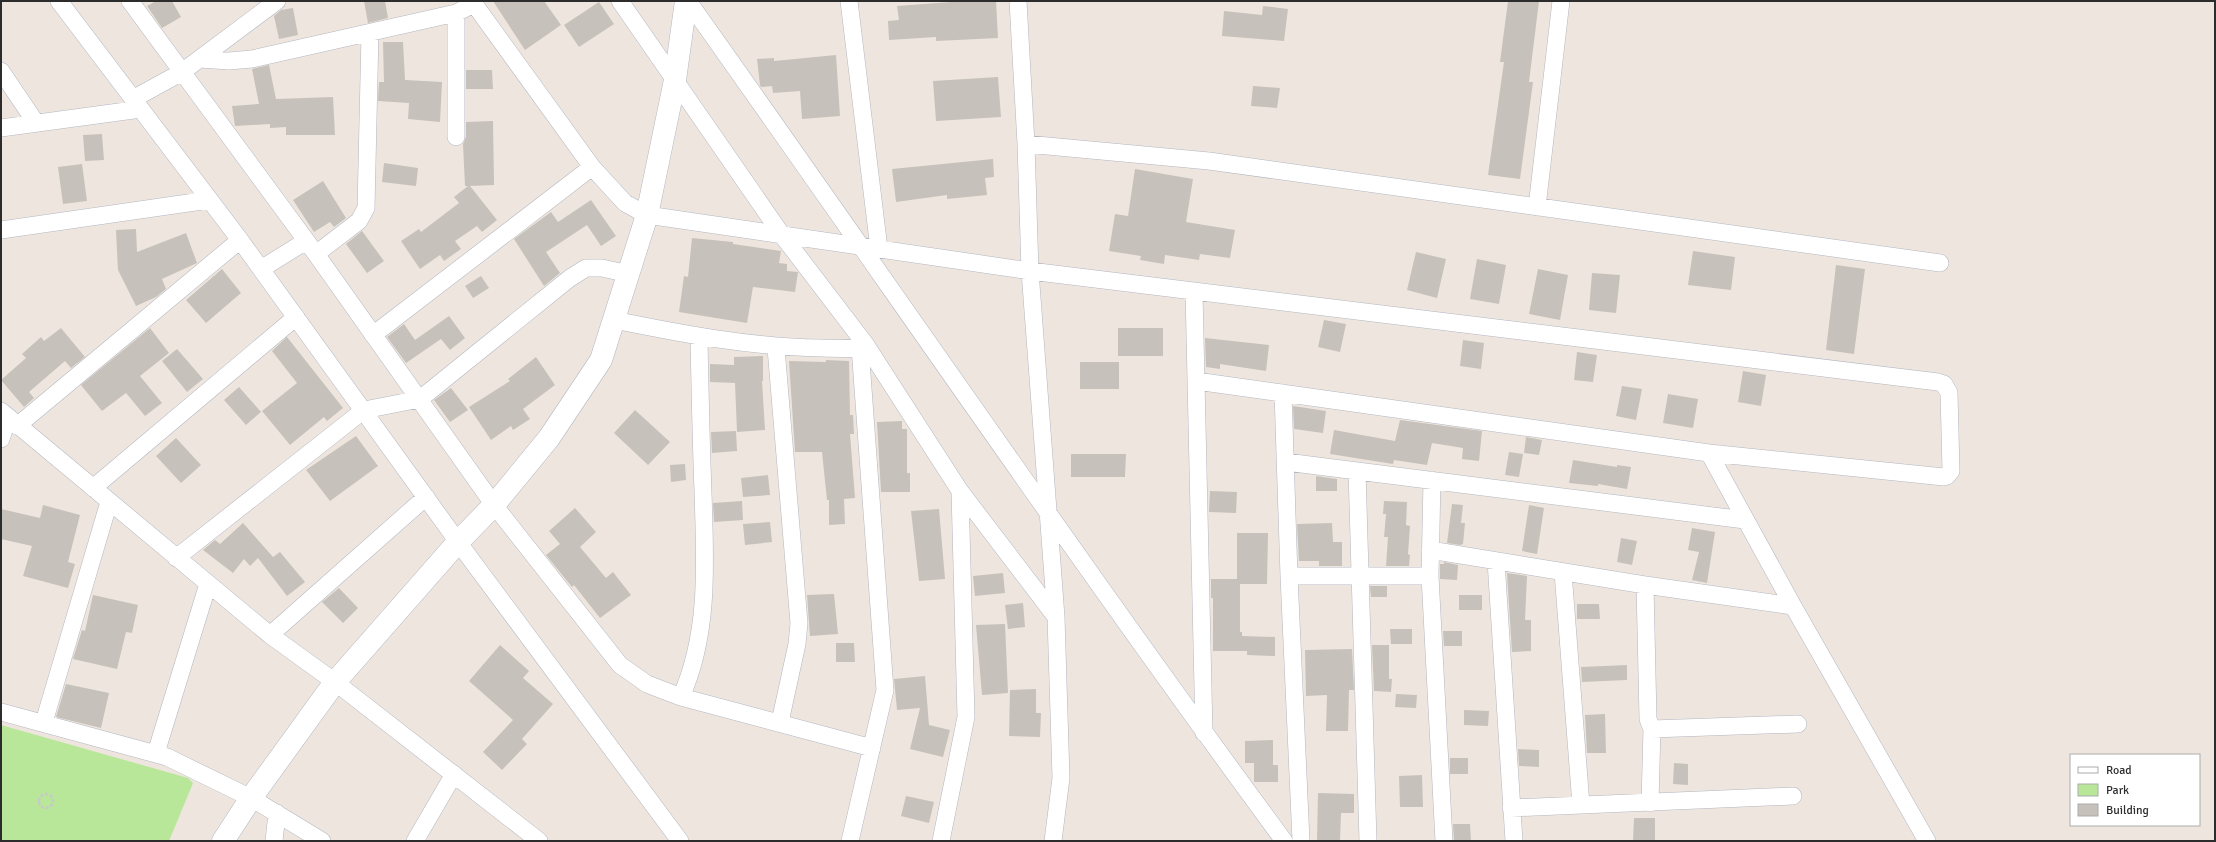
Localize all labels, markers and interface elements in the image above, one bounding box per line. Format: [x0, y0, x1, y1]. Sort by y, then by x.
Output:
legend [2070, 754, 2200, 826]
text: Road [2106, 763, 2132, 778]
text: Park [2106, 783, 2129, 798]
text: Building [2106, 803, 2149, 818]

